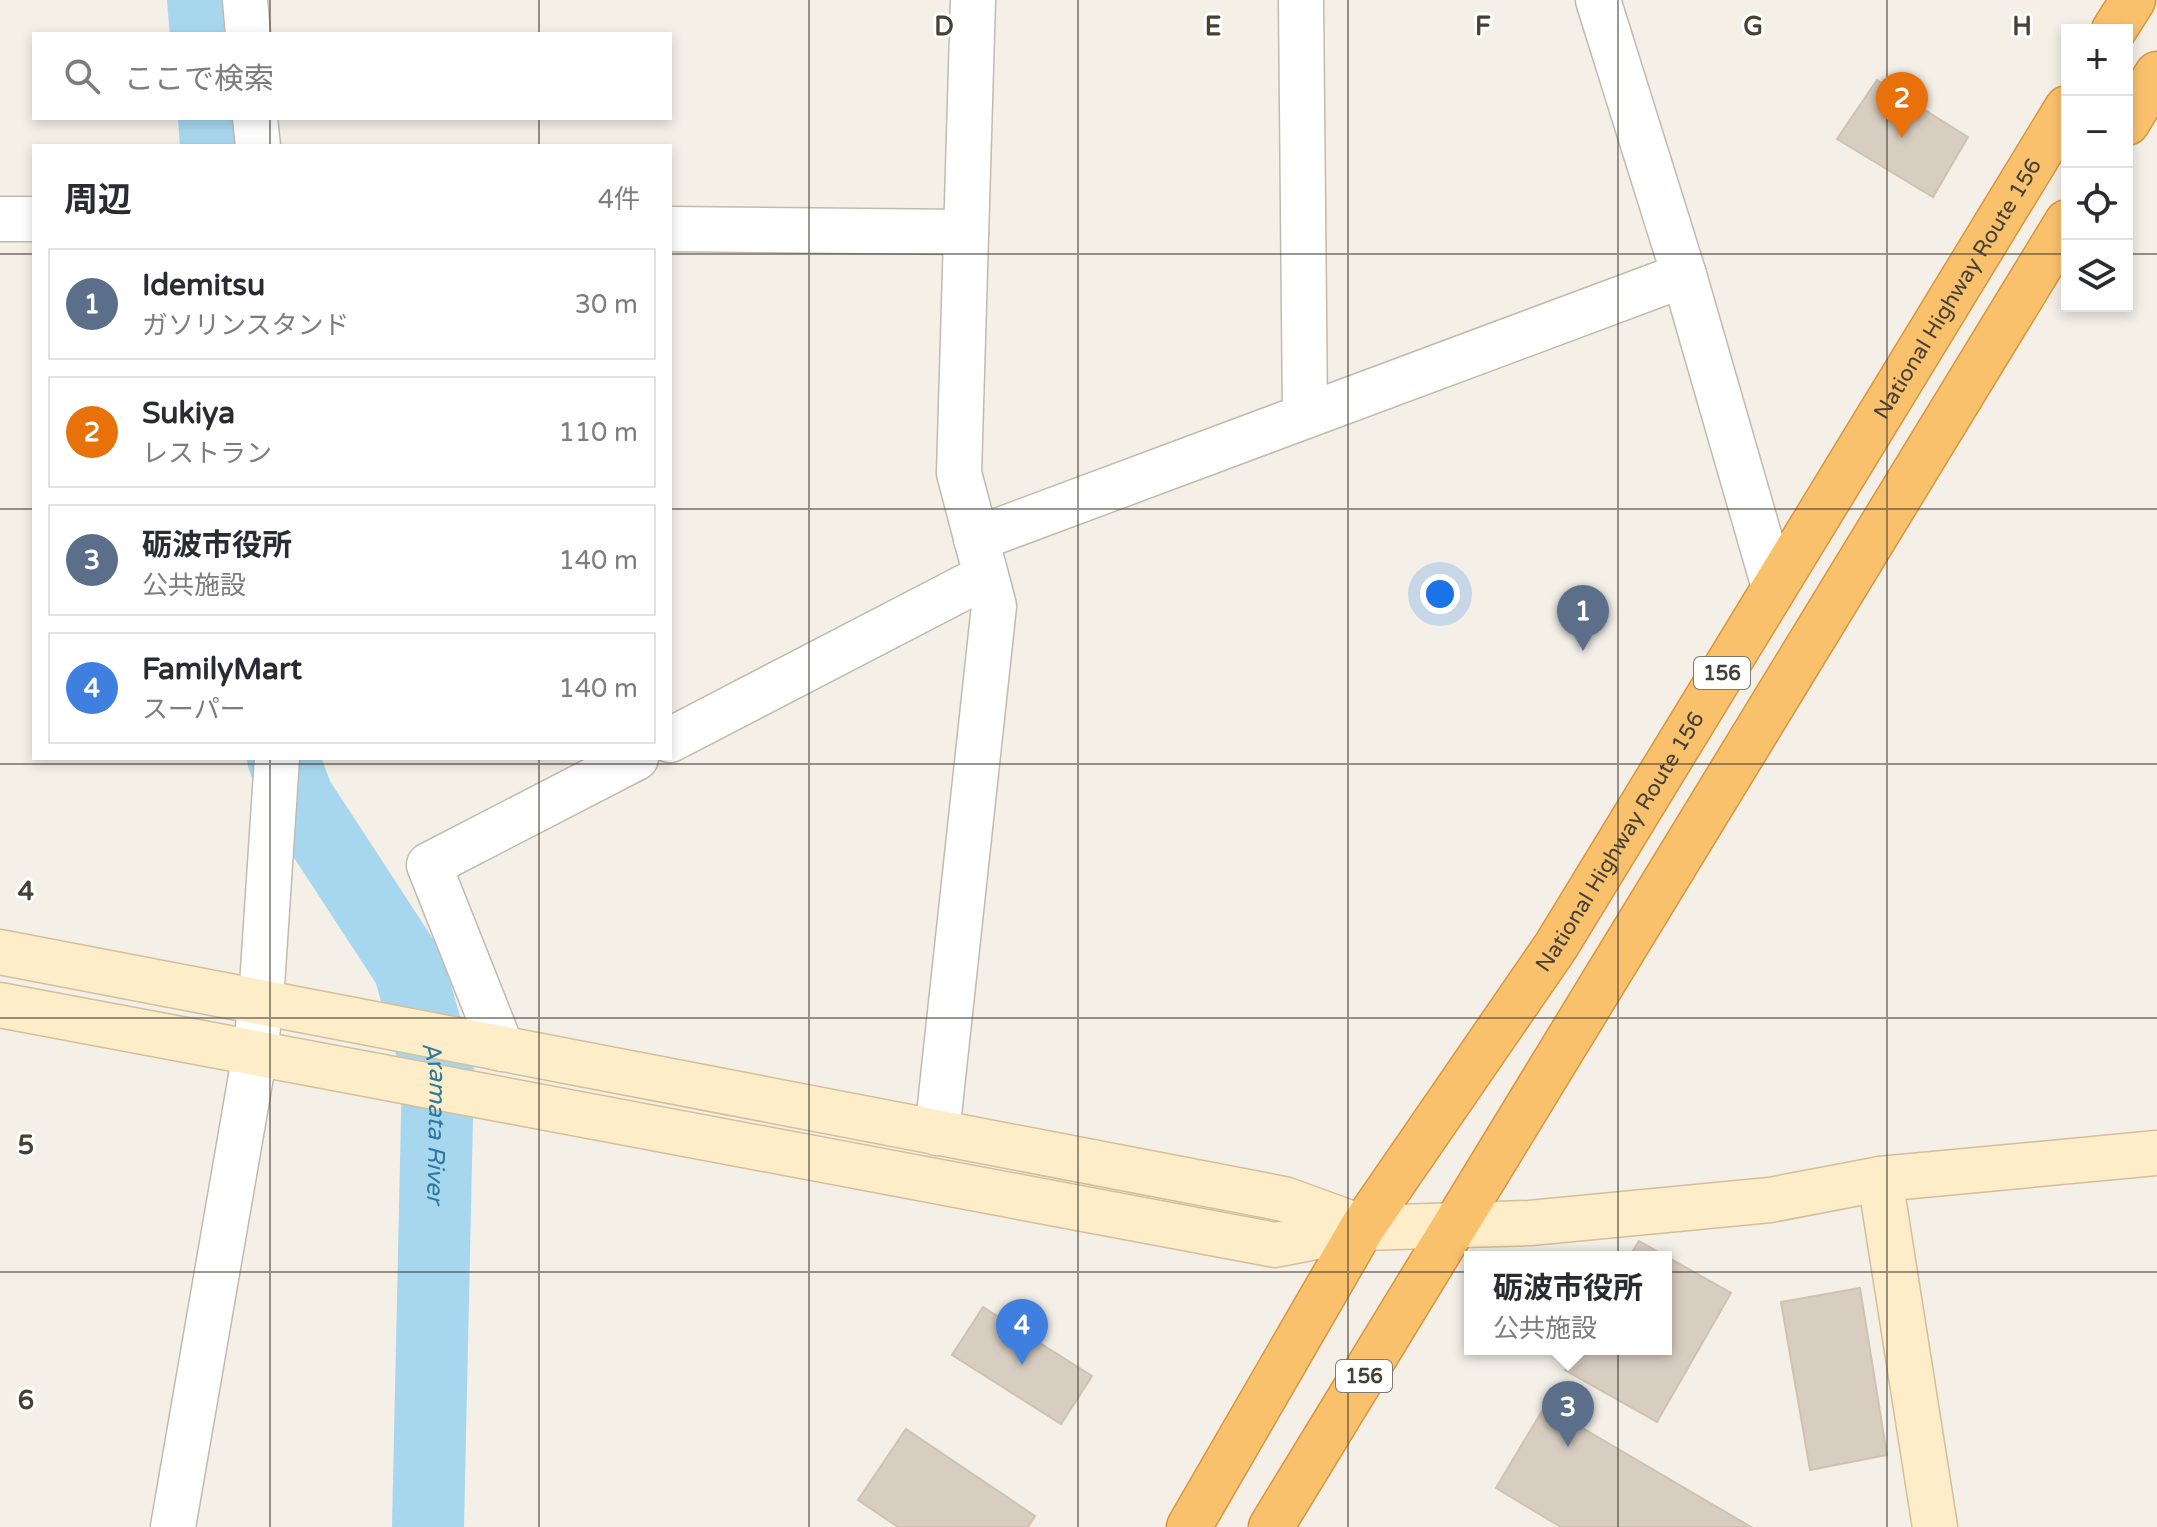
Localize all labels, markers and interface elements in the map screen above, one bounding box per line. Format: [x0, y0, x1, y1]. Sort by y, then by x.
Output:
text: D [934, 11, 954, 42]
text: E [1205, 11, 1221, 42]
text: F [1475, 11, 1491, 42]
text: G [1743, 11, 1763, 42]
text: H [2012, 11, 2032, 42]
map controls [2061, 24, 2133, 312]
button: + [2061, 24, 2133, 96]
search box [32, 32, 672, 120]
icon: search [60, 54, 104, 98]
text: ここで検索 [124, 61, 274, 98]
pin: 2 [1876, 72, 1928, 138]
button: − [2061, 96, 2133, 168]
street label: National Highway Route 156 [1869, 154, 2047, 424]
button: locate [2061, 168, 2133, 240]
text: 周辺 [64, 180, 132, 221]
text: 4件 [598, 184, 640, 215]
button: layers [2061, 240, 2133, 312]
text: Idemitsu [142, 267, 265, 304]
text: 1 [84, 289, 100, 320]
text: 30 m [575, 289, 638, 320]
text: ガソリンスタンド [142, 310, 349, 341]
text: Sukiya [142, 395, 235, 432]
text: 2 [84, 417, 100, 448]
text: 110 m [558, 417, 638, 448]
text: レストラン [142, 438, 272, 469]
text: 砺波市役所 [142, 527, 292, 564]
text: 3 [84, 545, 100, 576]
text: 140 m [558, 545, 638, 576]
text: 公共施設 [142, 570, 246, 601]
your location [1420, 574, 1460, 614]
pin: 1 [1557, 585, 1609, 651]
text: FamilyMart [142, 651, 302, 688]
road number: 156 [1694, 657, 1750, 689]
text: 4 [84, 673, 100, 704]
text: 140 m [558, 673, 638, 704]
text: スーパー [142, 694, 246, 725]
street label: National Highway Route 156 [1530, 707, 1710, 977]
text: 4 [18, 876, 34, 907]
water label: Aramata River [415, 1038, 452, 1207]
text: 5 [18, 1130, 34, 1161]
popup [1464, 1251, 1672, 1355]
text: 砺波市役所 [1493, 1270, 1643, 1307]
pin: 4 [996, 1299, 1048, 1365]
text: 公共施設 [1493, 1313, 1597, 1344]
road number: 156 [1336, 1360, 1392, 1392]
pin: 3 [1542, 1381, 1594, 1447]
text: 6 [18, 1385, 34, 1416]

